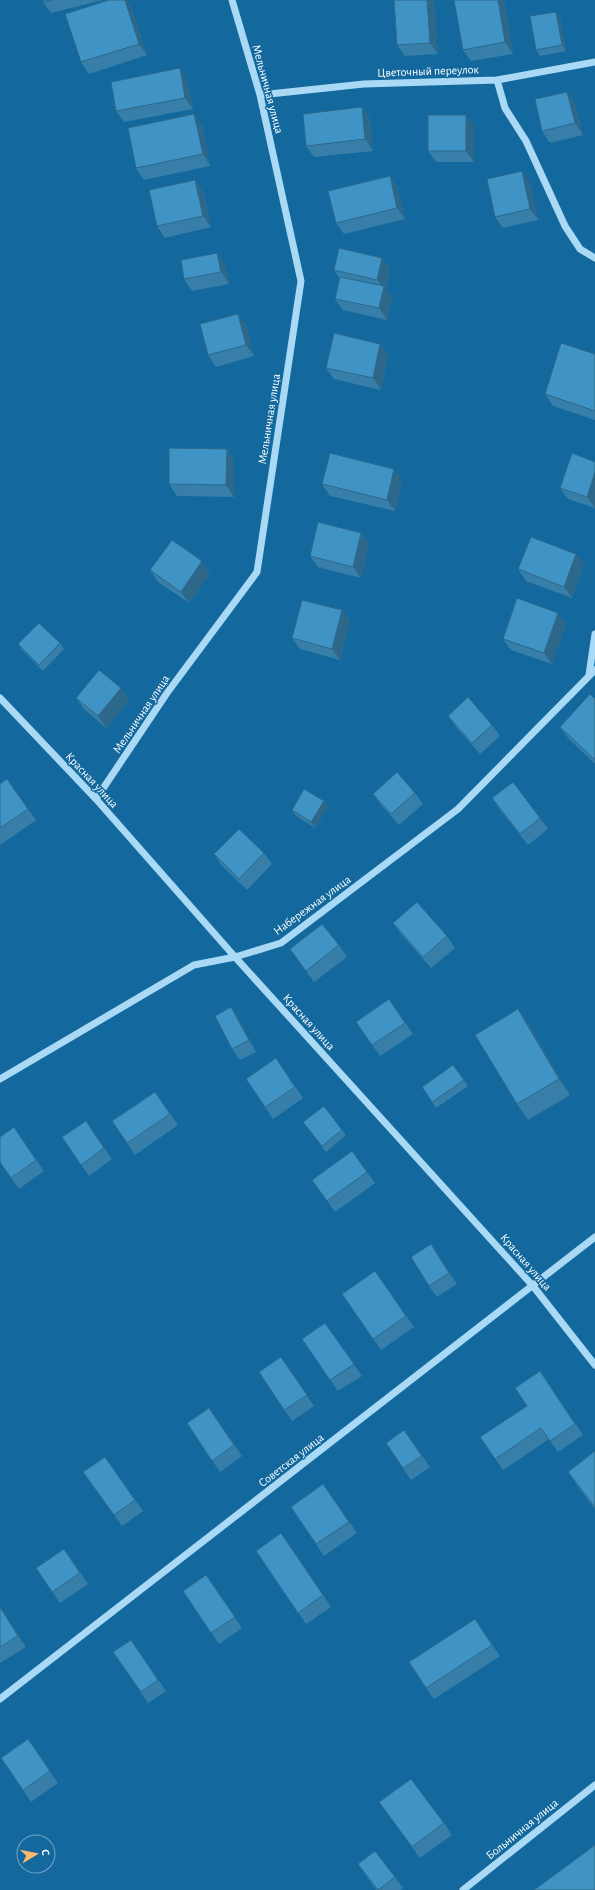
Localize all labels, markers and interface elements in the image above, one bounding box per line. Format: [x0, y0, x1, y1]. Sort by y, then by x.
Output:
street label: Мельничная улица [249, 43, 286, 136]
street label: Цветочный переулок [377, 63, 480, 80]
street label: Мельничная улица [256, 372, 283, 465]
street label: Мельничная улица [110, 672, 173, 756]
street label: Красная улица [63, 750, 121, 811]
street label: Набережная улица [271, 873, 354, 938]
street label: Красная улица [280, 992, 338, 1053]
street label: Красная улица [497, 1231, 554, 1294]
street label: Советская улица [256, 1431, 327, 1490]
street label: Больничная улица [484, 1796, 561, 1862]
north arrow [16, 1834, 56, 1874]
text: С [39, 1848, 51, 1856]

